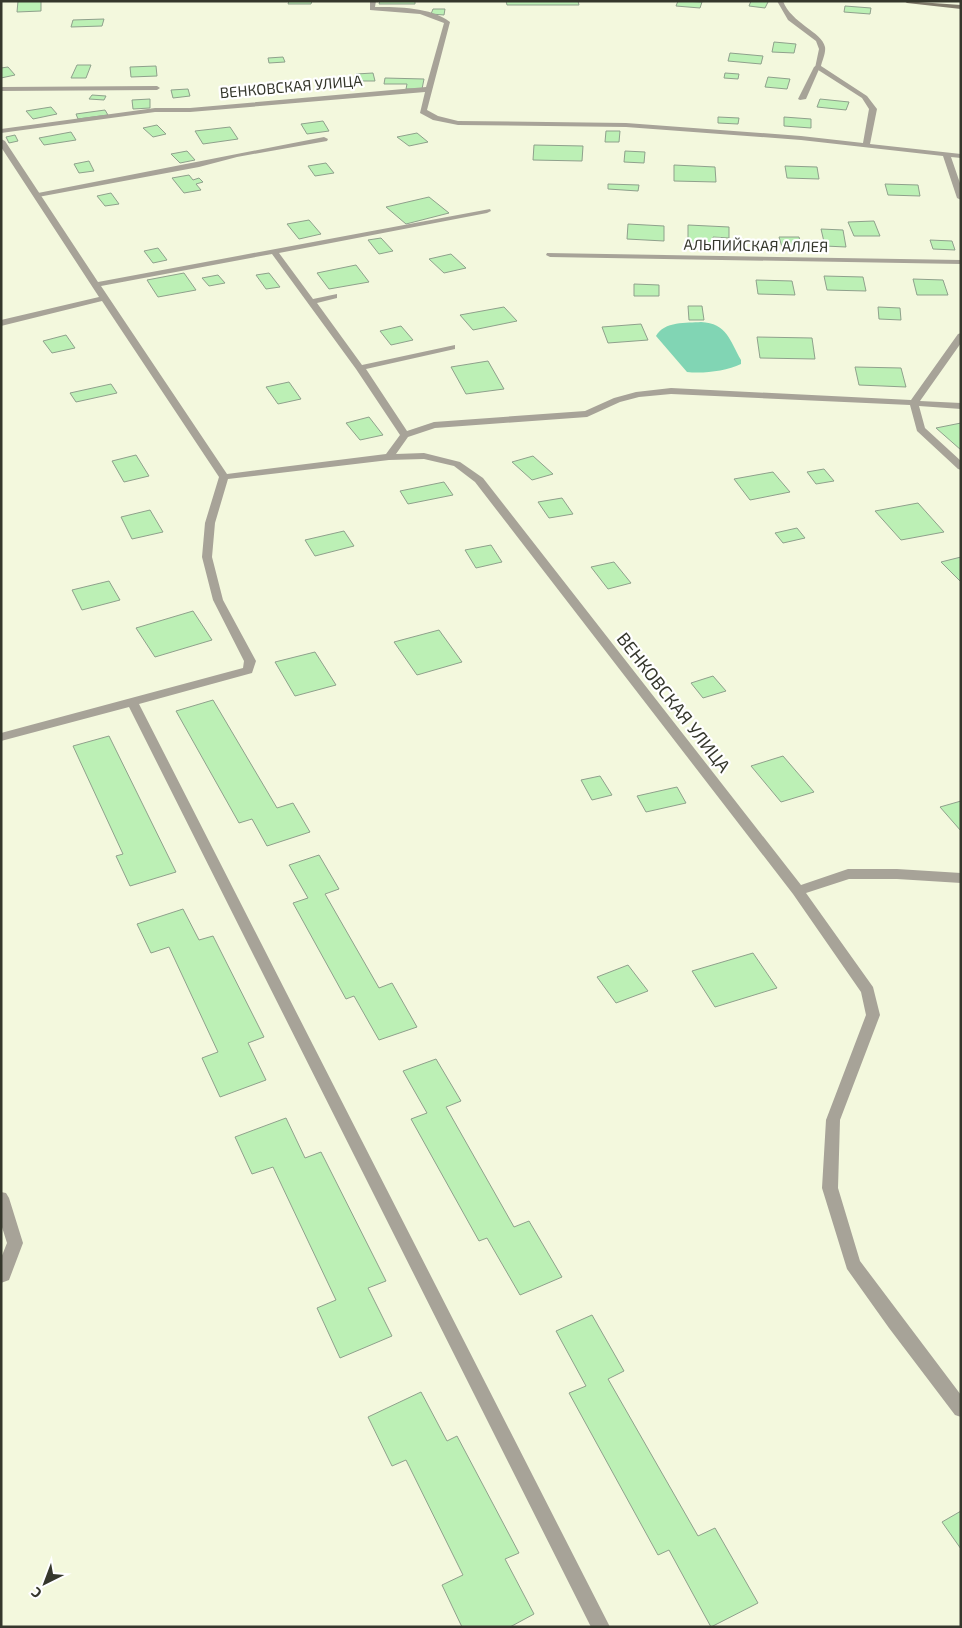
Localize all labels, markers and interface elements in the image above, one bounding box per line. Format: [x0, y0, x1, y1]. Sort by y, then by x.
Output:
street label: ВЕНКОВСКАЯ УЛИЦА [219, 71, 364, 101]
street label: АЛЬПИЙСКАЯ АЛЛЕЯ [684, 235, 828, 255]
street label: ВЕНКОВСКАЯ УЛИЦА [613, 628, 736, 777]
north arrow [20, 1558, 70, 1608]
text: С [27, 1584, 45, 1602]

